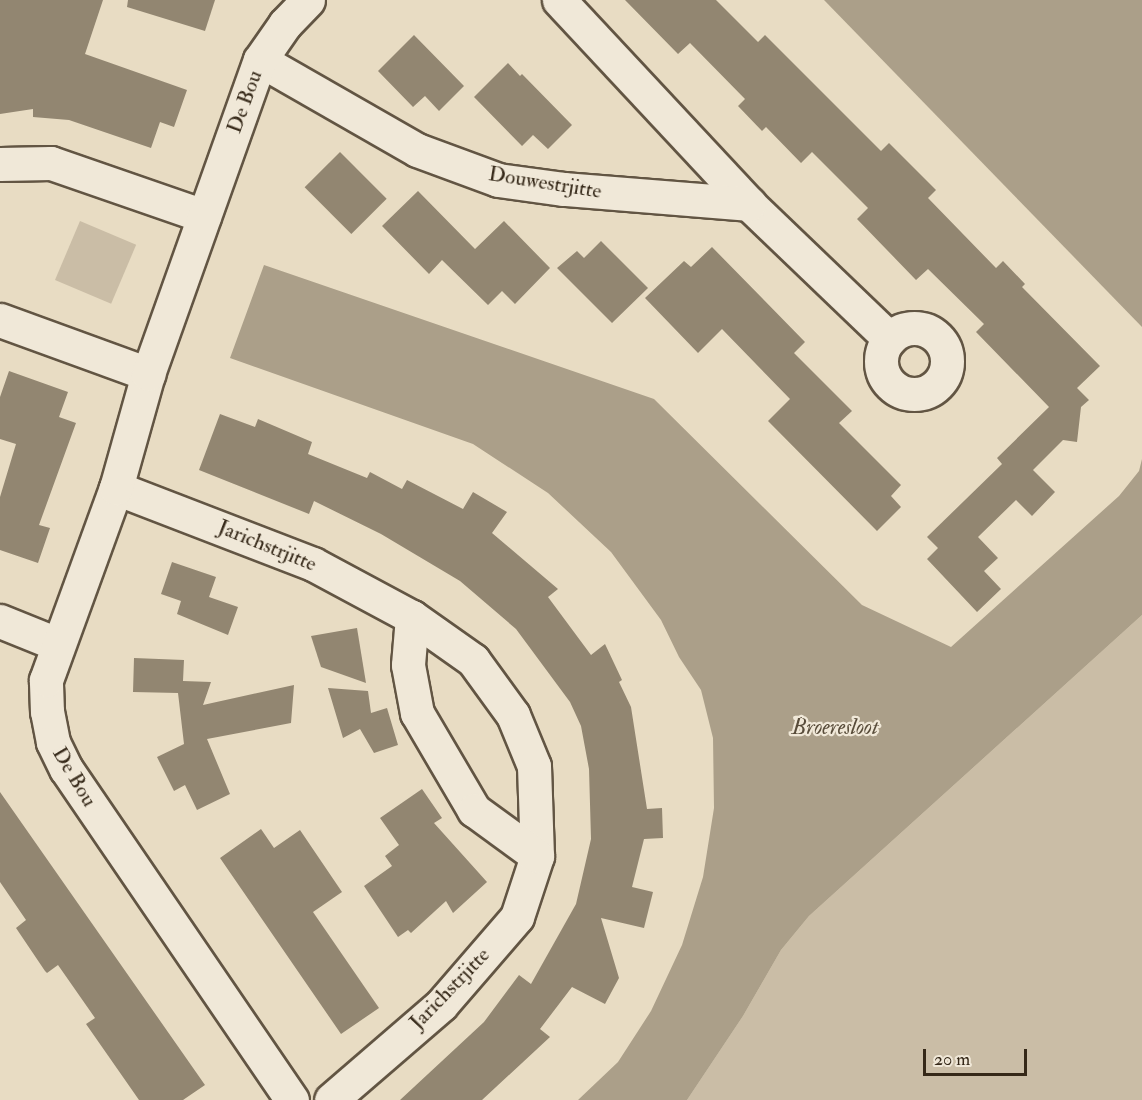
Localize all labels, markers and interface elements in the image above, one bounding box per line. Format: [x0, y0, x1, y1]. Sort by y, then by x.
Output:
street label: De Bou [222, 67, 268, 137]
street label: Douwestrjitte [487, 162, 603, 204]
street label: Jarichstrjitte [214, 515, 320, 577]
water label: Broeresloot [792, 715, 878, 741]
street label: De Bou [46, 743, 102, 811]
street label: Jarichstrjitte [405, 943, 495, 1035]
scale bar [926, 1037, 1030, 1075]
text: 20 m [934, 1048, 970, 1071]

